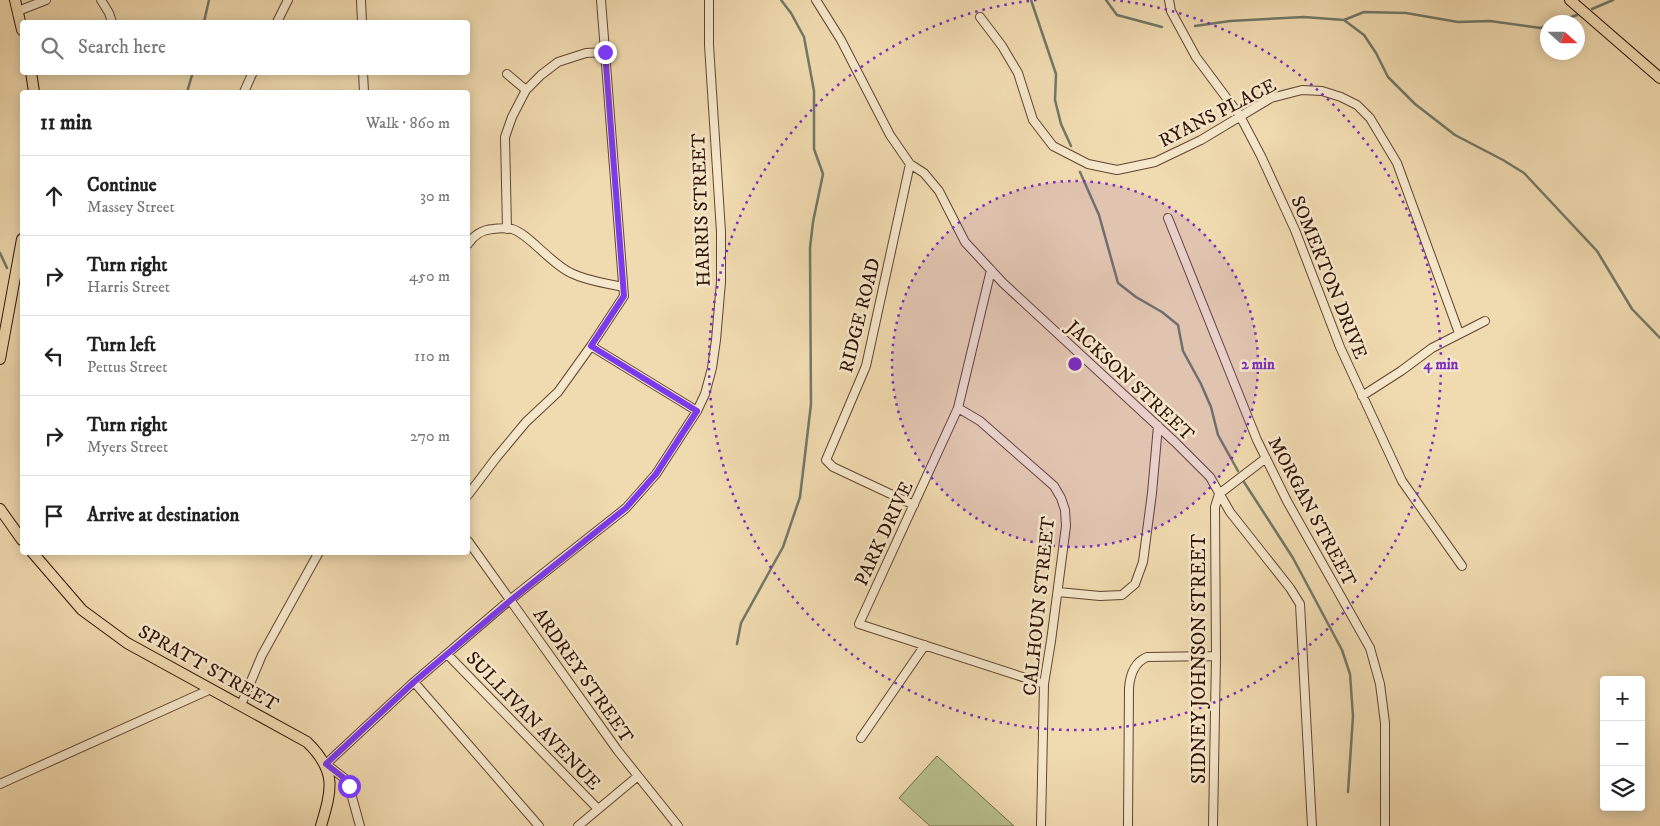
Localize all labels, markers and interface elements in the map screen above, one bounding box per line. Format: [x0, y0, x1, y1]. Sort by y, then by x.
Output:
north arrow [1540, 15, 1585, 60]
search box [20, 20, 470, 75]
icon: search [38, 34, 66, 62]
text: Search here [78, 36, 166, 59]
route end [594, 41, 617, 64]
street label: RYANS PLACE [1155, 74, 1280, 153]
text: 11 min [40, 110, 92, 136]
text: Walk · 860 m [366, 113, 450, 133]
street label: HARRIS STREET [687, 132, 716, 287]
text: Continue [87, 174, 157, 197]
icon: ahead [40, 182, 68, 210]
text: 30 m [420, 186, 450, 206]
street label: SOMERTON DRIVE [1285, 193, 1372, 362]
text: Massey Street [87, 197, 175, 217]
text: Turn right [87, 254, 167, 277]
street label: RIDGE ROAD [835, 256, 886, 375]
icon: right [40, 262, 68, 290]
text: 450 m [409, 266, 450, 286]
text: Harris Street [87, 277, 170, 297]
street label: JACKSON STREET [1060, 315, 1199, 447]
text: Turn left [87, 334, 156, 357]
icon: left [40, 342, 68, 370]
text: 110 m [414, 346, 450, 366]
centre of rings [1066, 355, 1084, 373]
text: 2 min [1241, 355, 1275, 374]
text: 4 min [1423, 355, 1459, 374]
text: Pettus Street [87, 357, 167, 377]
text: Turn right [87, 414, 167, 437]
icon: right [40, 422, 68, 450]
text: 270 m [410, 426, 450, 446]
street label: MORGAN STREET [1262, 433, 1361, 591]
text: Myers Street [87, 437, 168, 457]
street label: PARK DRIVE [850, 478, 919, 590]
icon: arrive [40, 502, 68, 530]
text: Arrive at destination [87, 504, 239, 527]
street label: CALHOUN STREET [1019, 515, 1060, 697]
street label: SIDNEY JOHNSON STREET [1188, 533, 1211, 784]
street label: ARDREY STREET [528, 604, 638, 748]
street label: SPRATT STREET [134, 620, 283, 717]
street label: SULLIVAN AVENUE [461, 647, 605, 795]
map controls [1600, 676, 1645, 811]
button: + [1600, 676, 1645, 721]
button: − [1600, 721, 1645, 766]
button: layers [1600, 766, 1645, 811]
route start [338, 775, 361, 798]

